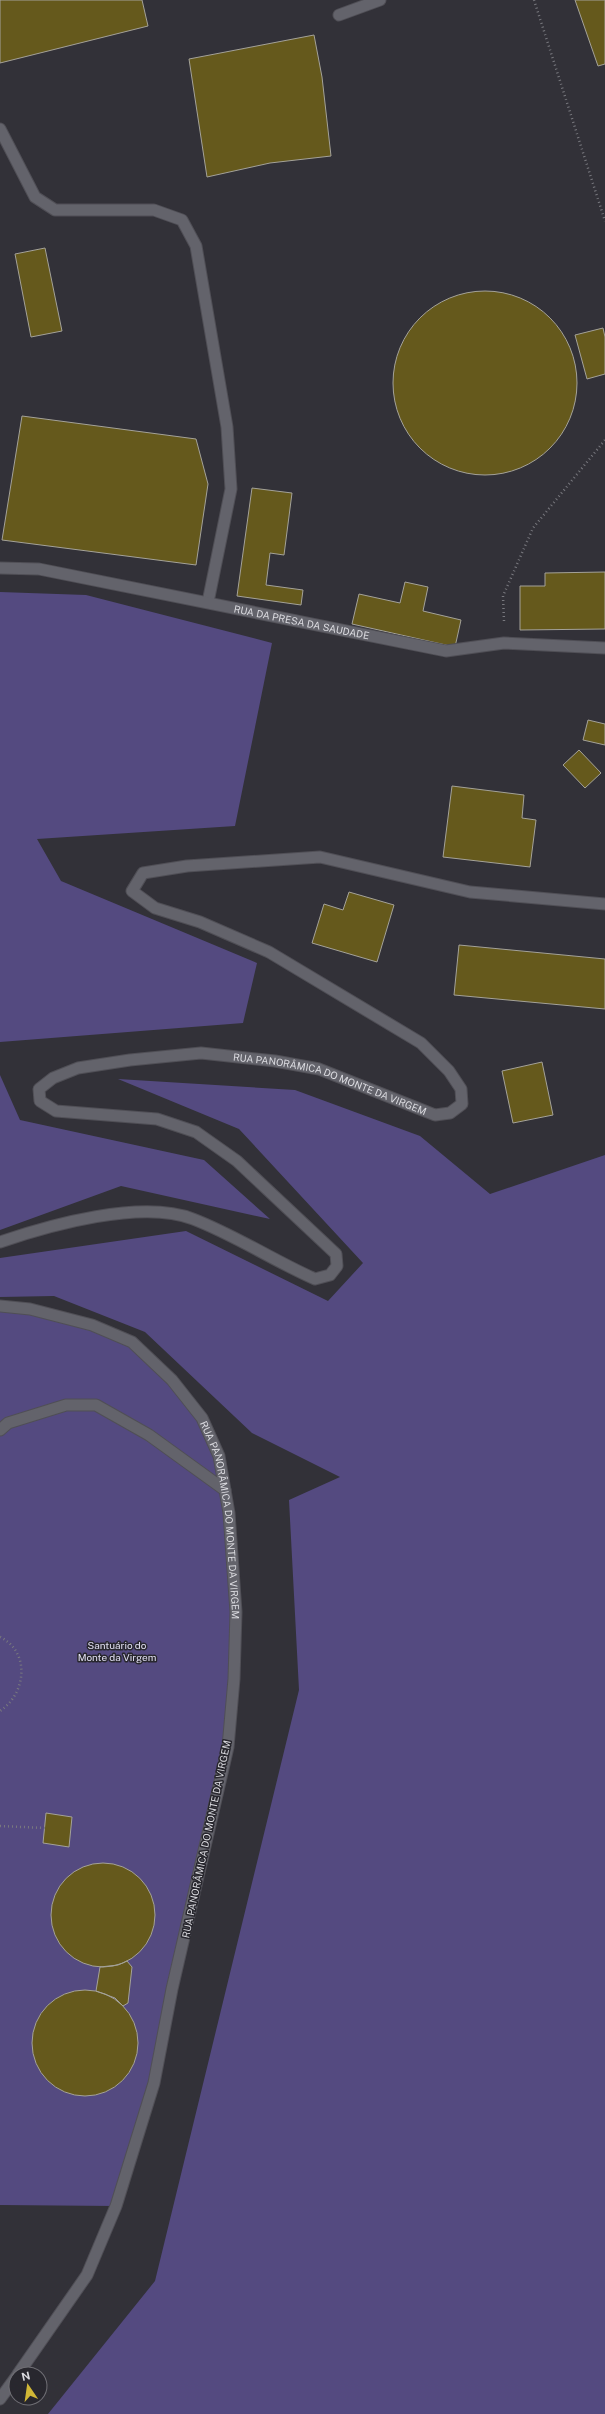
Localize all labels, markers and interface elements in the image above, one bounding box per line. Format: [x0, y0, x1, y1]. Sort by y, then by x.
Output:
street label: RUA DA PRESA DA SAUDADE [233, 602, 370, 641]
street label: RUA PANORÂMICA DO MONTE DA VIRGEM [232, 1051, 429, 1117]
street label: RUA PANORÂMICA DO MONTE DA VIRGEM [198, 1419, 242, 1619]
park label: Santuário do Monte da Virgem [78, 1639, 156, 1663]
street label: RUA PANORÂMICA DO MONTE DA VIRGEM [179, 1739, 233, 1939]
north arrow [8, 2366, 48, 2406]
text: N [20, 2369, 31, 2383]

